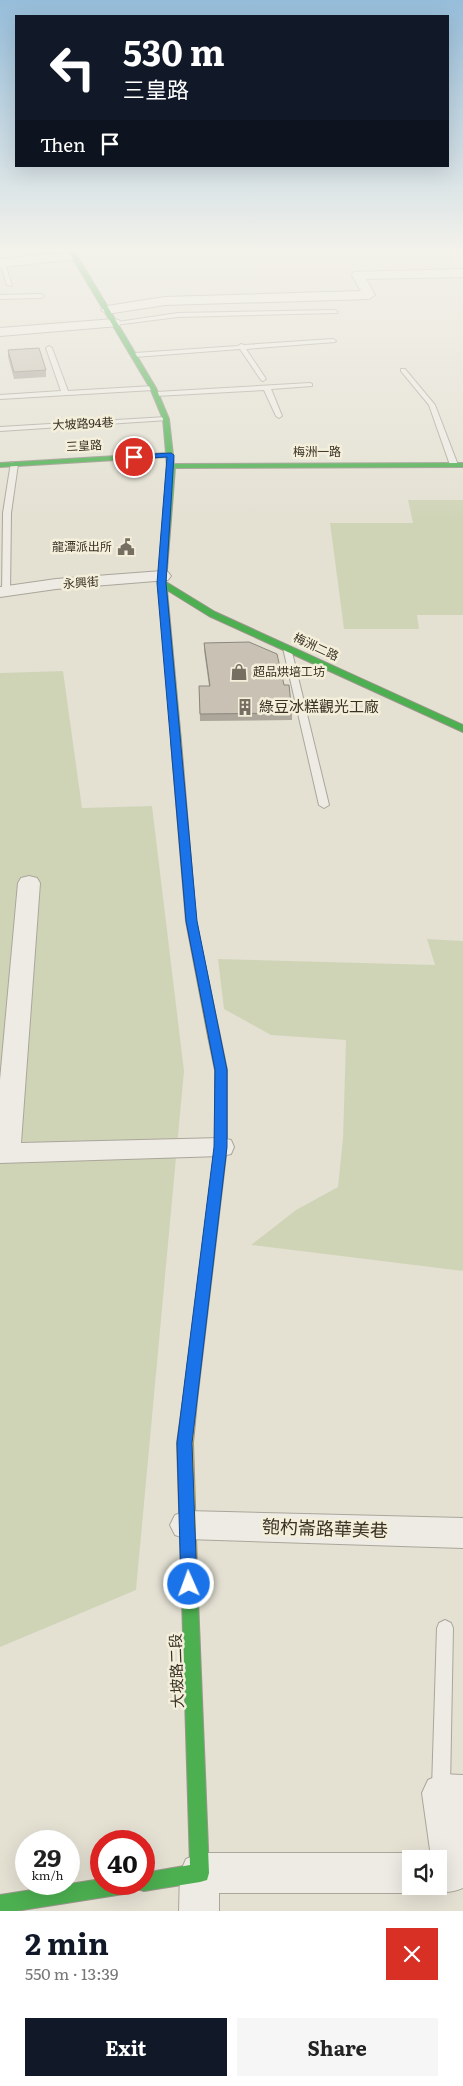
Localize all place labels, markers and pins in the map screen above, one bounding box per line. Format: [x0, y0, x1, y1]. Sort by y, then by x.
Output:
pin [113, 436, 155, 478]
place label: 龍潭派出所 [52, 537, 112, 555]
public building icon: 龍潭派出所 [116, 537, 136, 557]
shop icon: 超品烘培工坊 [229, 662, 249, 682]
place label: 超品烘培工坊 [253, 662, 325, 680]
place label: 綠豆冰糕觀光工廠 [259, 694, 379, 717]
building icon: 綠豆冰糕觀光工廠 [235, 697, 255, 717]

